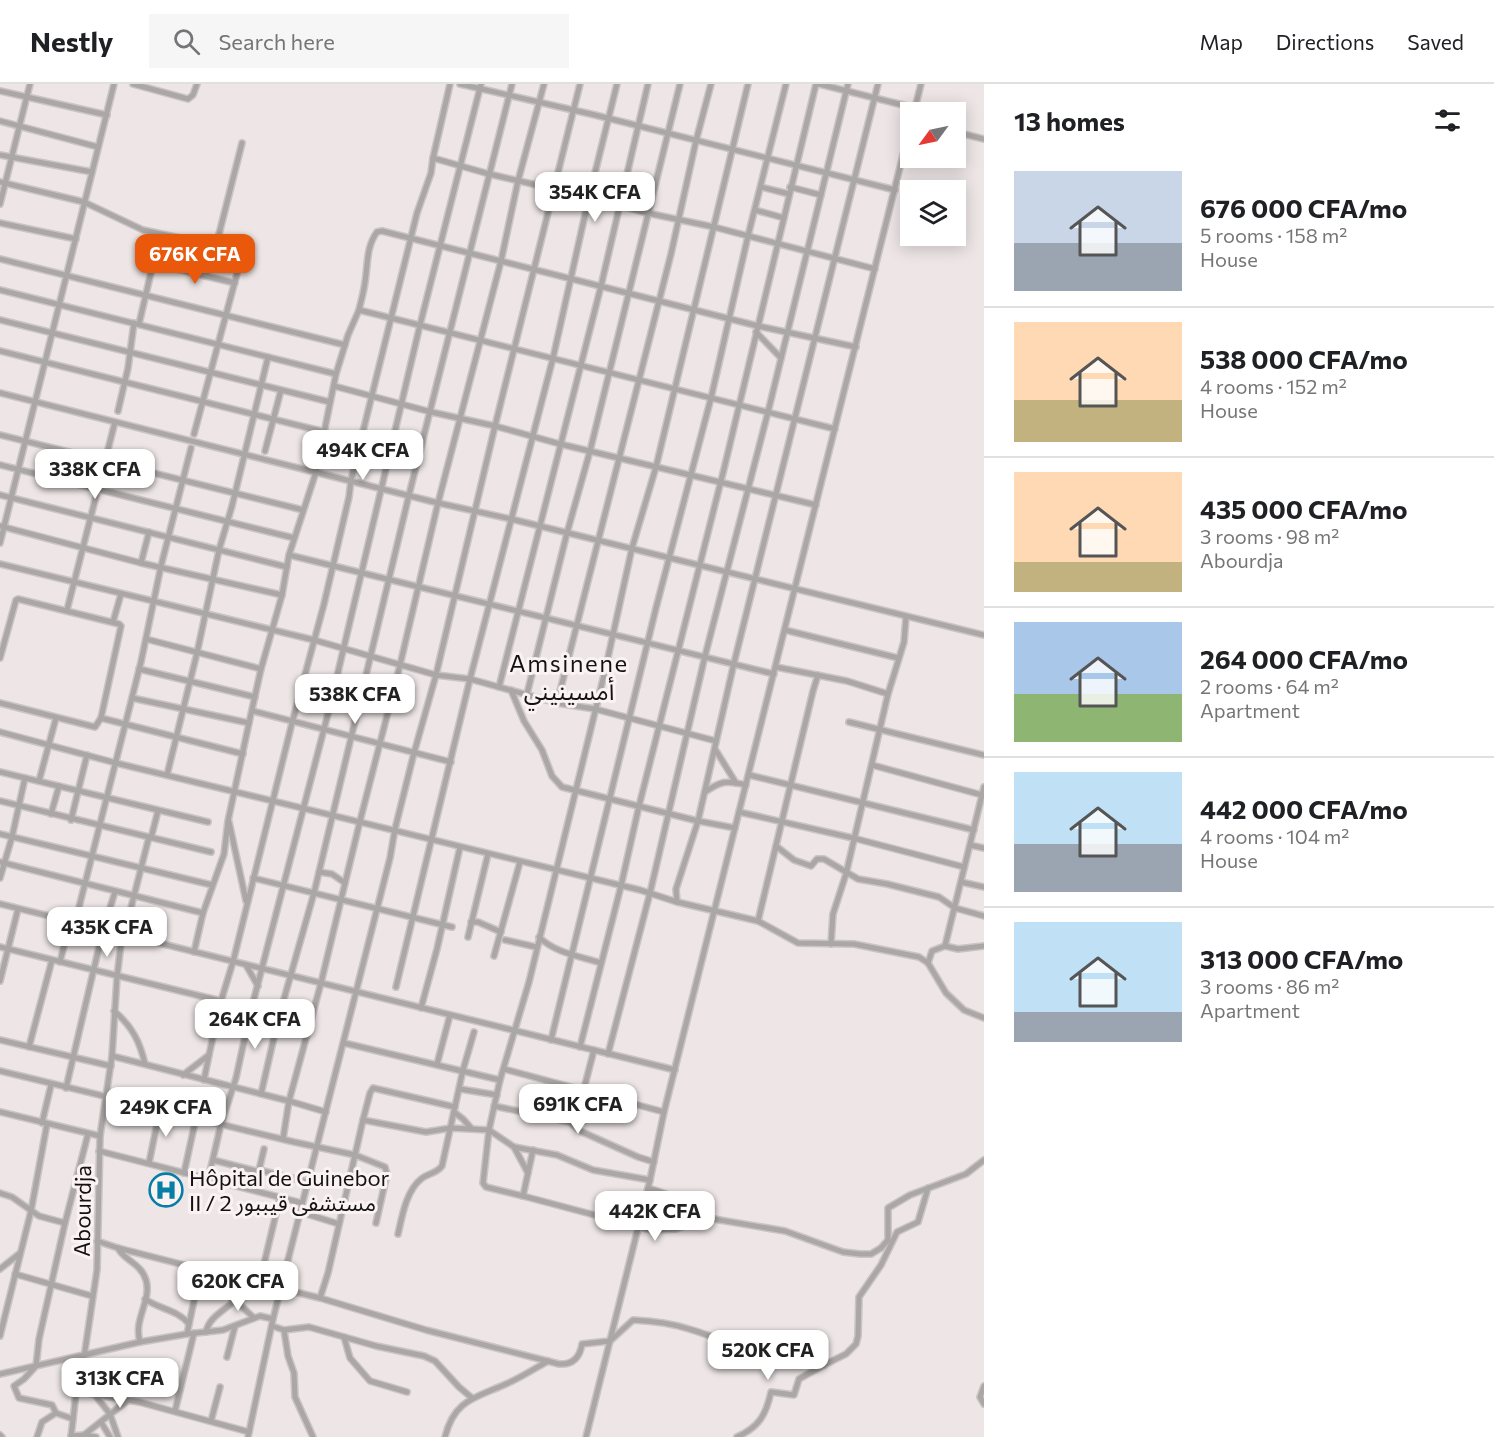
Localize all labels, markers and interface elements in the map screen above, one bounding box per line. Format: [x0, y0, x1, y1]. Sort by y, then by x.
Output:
search box [149, 14, 569, 68]
text: Nestly [30, 24, 113, 58]
icon: search [170, 25, 203, 58]
text: Search here [218, 28, 335, 55]
text: Map [1200, 29, 1243, 54]
text: Directions [1276, 29, 1374, 54]
text: Saved [1407, 29, 1464, 54]
north arrow [900, 102, 966, 168]
map controls [900, 102, 966, 246]
icon: filters [1431, 104, 1464, 137]
text: 13 homes [1014, 105, 1125, 136]
pin: 354K CFA [533, 172, 657, 223]
text: 354K CFA [549, 179, 641, 203]
button: layers [900, 180, 966, 246]
text: 676 000 CFA/mo [1200, 192, 1407, 223]
icon: home [1062, 195, 1134, 267]
text: 5 rooms · 158 m² [1200, 223, 1347, 247]
pin: 676K CFA [133, 234, 257, 285]
text: 676K CFA [149, 241, 241, 265]
text: House [1200, 247, 1258, 271]
text: 538 000 CFA/mo [1200, 343, 1408, 374]
icon: home [1062, 346, 1134, 418]
text: 4 rooms · 152 m² [1200, 374, 1347, 398]
text: House [1200, 398, 1258, 422]
pin: 494K CFA [301, 430, 425, 481]
text: 494K CFA [316, 437, 410, 461]
pin: 338K CFA [33, 449, 157, 500]
text: 338K CFA [49, 456, 141, 480]
text: 435 000 CFA/mo [1200, 493, 1408, 524]
icon: home [1062, 496, 1134, 568]
text: 3 rooms · 98 m² [1200, 524, 1339, 548]
text: Abourdja [1200, 548, 1284, 572]
text: 264 000 CFA/mo [1200, 643, 1408, 674]
icon: home [1062, 646, 1134, 718]
district label: Amsinene أمسينيني [509, 648, 629, 710]
pin: 538K CFA [293, 674, 417, 725]
text: 2 rooms · 64 m² [1200, 674, 1339, 698]
text: 538K CFA [309, 681, 401, 705]
text: Apartment [1200, 698, 1300, 722]
text: 442 000 CFA/mo [1200, 793, 1408, 824]
icon: home [1062, 796, 1134, 868]
text: 4 rooms · 104 m² [1200, 824, 1349, 848]
text: House [1200, 848, 1258, 872]
pin: 435K CFA [45, 907, 169, 958]
text: 435K CFA [61, 914, 153, 938]
text: 313 000 CFA/mo [1200, 943, 1403, 974]
icon: home [1062, 946, 1134, 1018]
text: 3 rooms · 86 m² [1200, 974, 1339, 998]
text: Apartment [1200, 998, 1300, 1022]
pin: 264K CFA [193, 999, 317, 1050]
text: 264K CFA [209, 1006, 301, 1030]
pin: 691K CFA [516, 1084, 640, 1135]
pin: 249K CFA [104, 1087, 228, 1138]
text: 691K CFA [533, 1091, 623, 1115]
text: 249K CFA [120, 1094, 212, 1118]
place label: Hôpital de Guinebor II / مستشفى قيببور 2 [189, 1164, 390, 1217]
street label: Abourdja [68, 1165, 96, 1257]
hospital icon: Hôpital de Guinebor II / مستشفى قيببور 2 [148, 1172, 184, 1208]
pin: 442K CFA [593, 1191, 717, 1242]
text: 442K CFA [609, 1198, 701, 1222]
pin: 620K CFA [176, 1261, 300, 1312]
text: 620K CFA [191, 1268, 285, 1292]
pin: 520K CFA [706, 1330, 830, 1381]
text: 520K CFA [722, 1337, 814, 1361]
pin: 313K CFA [58, 1358, 182, 1409]
text: 313K CFA [76, 1365, 164, 1389]

